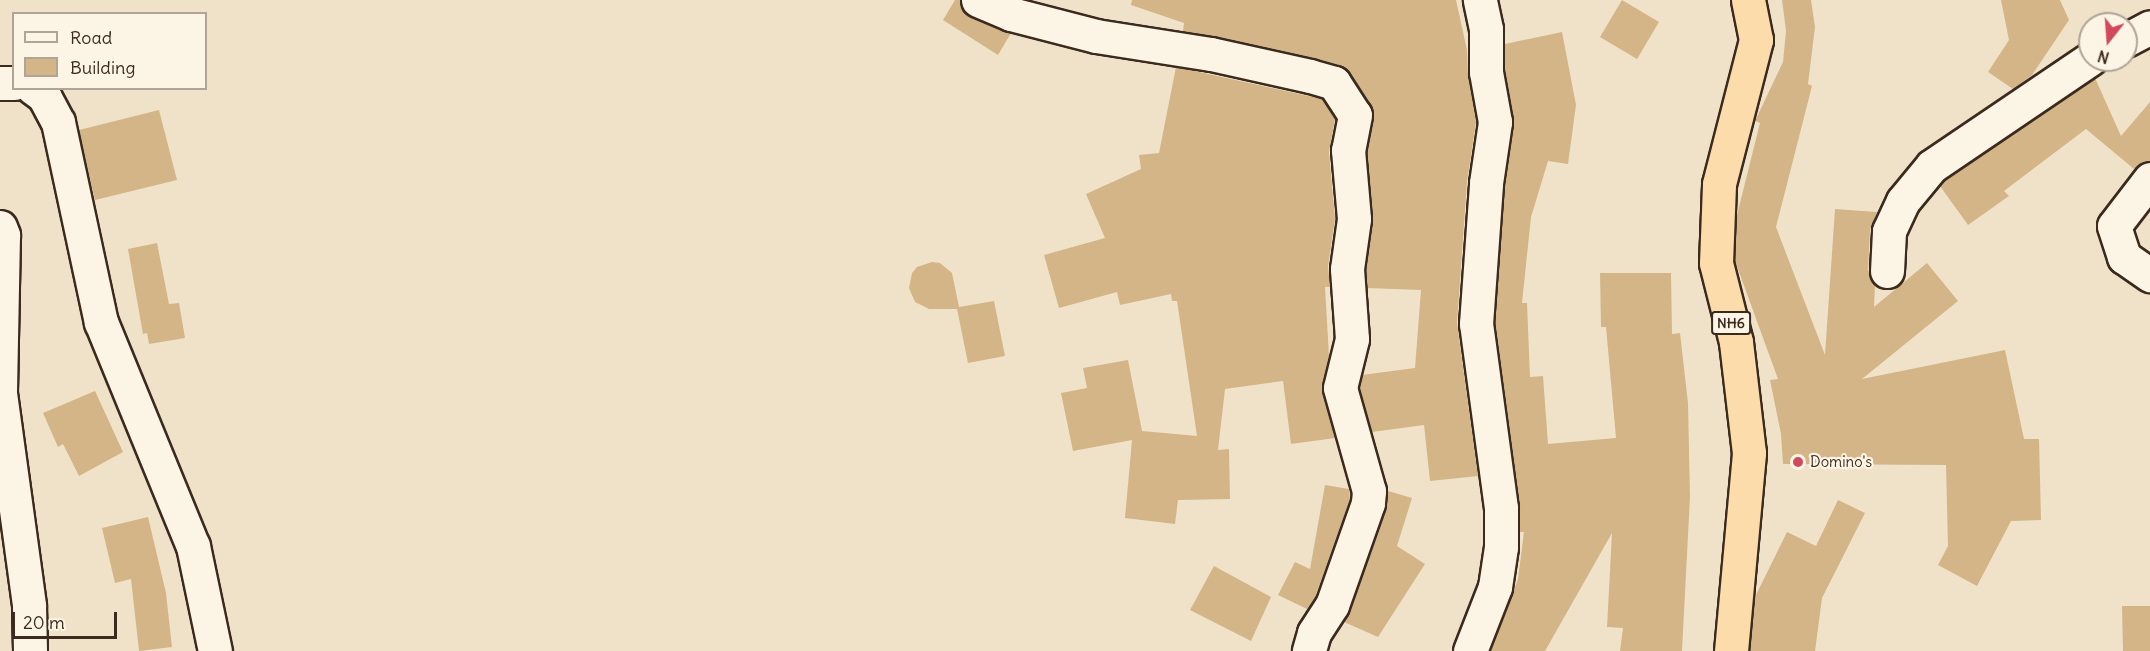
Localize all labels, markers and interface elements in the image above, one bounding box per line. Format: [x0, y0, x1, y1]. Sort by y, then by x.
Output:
legend [12, 12, 207, 90]
north arrow [2078, 12, 2138, 72]
text: Road [70, 26, 112, 49]
text: N [2095, 46, 2112, 68]
text: Building [70, 56, 135, 79]
road number: NH6 [1710, 312, 1752, 334]
place label: Domino's [1810, 453, 1872, 471]
marker: Domino's [1791, 455, 1805, 469]
scale bar [15, 600, 120, 638]
text: 20 m [23, 611, 65, 634]

